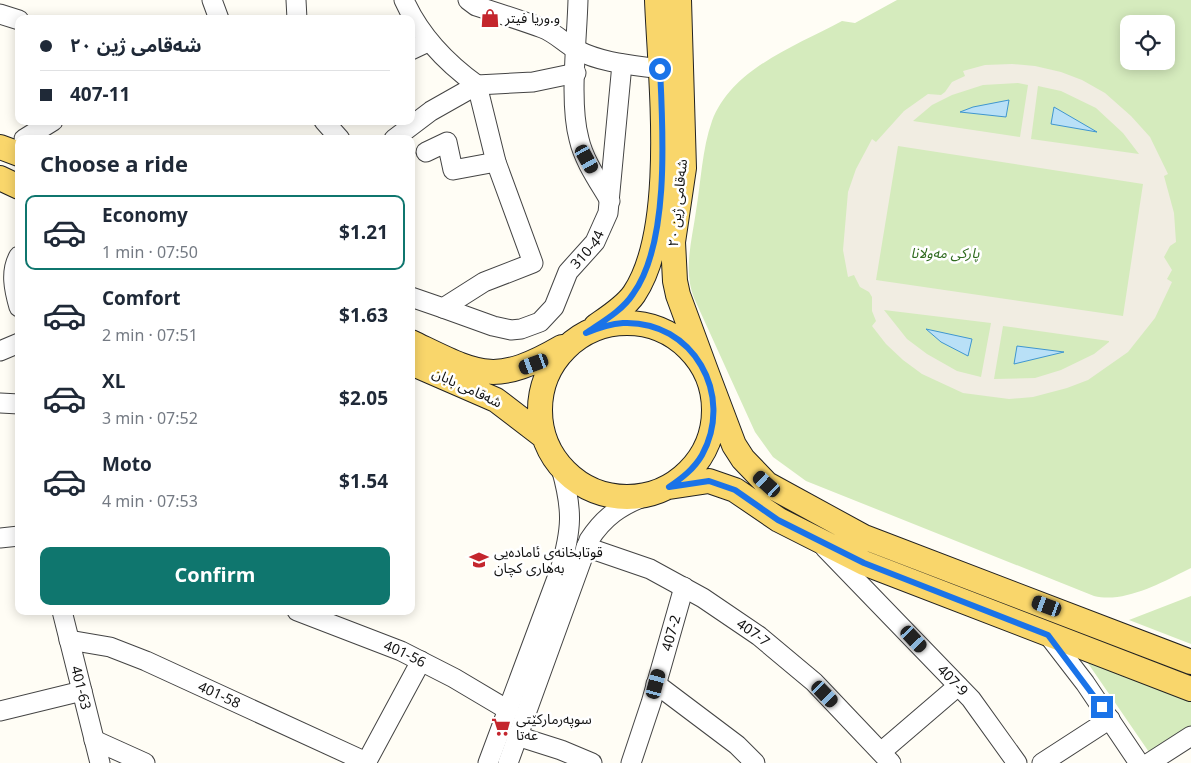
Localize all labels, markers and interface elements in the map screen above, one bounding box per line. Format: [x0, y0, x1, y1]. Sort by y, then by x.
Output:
place label: و.وريا فيتر [504, 4, 560, 33]
shop icon: و.وريا فيتر [479, 7, 501, 29]
map controls [1120, 15, 1175, 70]
button: locate [1120, 15, 1175, 70]
text: شەقامی ژین ٢٠ [70, 26, 201, 66]
route start [649, 58, 671, 80]
text: 407-11 [70, 75, 130, 115]
text: Choose a ride [40, 142, 188, 188]
car [573, 142, 600, 176]
street label: شەقامی ژین ٢٠ [659, 158, 697, 248]
text: Economy [102, 196, 188, 236]
icon: car [42, 210, 87, 255]
text: $1.21 [339, 213, 388, 253]
street label: 310-44 [562, 225, 613, 276]
text: 1 min · 07:50 [102, 236, 198, 270]
park label: پارکی مەولانا [911, 239, 980, 268]
text: Comfort [102, 279, 181, 319]
icon: car [42, 293, 87, 338]
text: $1.63 [339, 296, 388, 336]
text: 2 min · 07:51 [102, 319, 198, 353]
car [517, 352, 550, 376]
street label: شەقامی بابان [427, 359, 507, 417]
text: XL [102, 362, 125, 402]
icon: car [42, 376, 87, 421]
text: $2.05 [339, 379, 388, 419]
text: 3 min · 07:52 [102, 402, 198, 436]
text: Moto [102, 445, 152, 485]
icon: car [42, 459, 87, 504]
text: $1.54 [339, 462, 388, 502]
car [750, 468, 783, 500]
text: 4 min · 07:53 [102, 485, 198, 519]
place label: قوتابخانەی ئامادەیی بەهاری کچان [494, 538, 603, 583]
button: Confirm [40, 547, 390, 605]
school or university icon: قوتابخانەی ئامادەیی بەهاری کچان [468, 549, 490, 571]
car [1030, 594, 1063, 618]
street label: 407-7 [730, 610, 777, 655]
street label: 407-2 [652, 611, 690, 655]
car [898, 623, 929, 655]
street label: 401-56 [379, 631, 432, 676]
street label: 407-9 [930, 657, 976, 704]
street label: 401-63 [62, 662, 101, 713]
car [644, 668, 667, 700]
street label: 401-58 [193, 672, 246, 717]
car [809, 678, 840, 710]
route end [1091, 696, 1113, 718]
place label: سوپەرمارکێتی عەتا [516, 705, 592, 750]
supermarket icon: سوپەرمارکێتی عەتا [490, 716, 512, 738]

